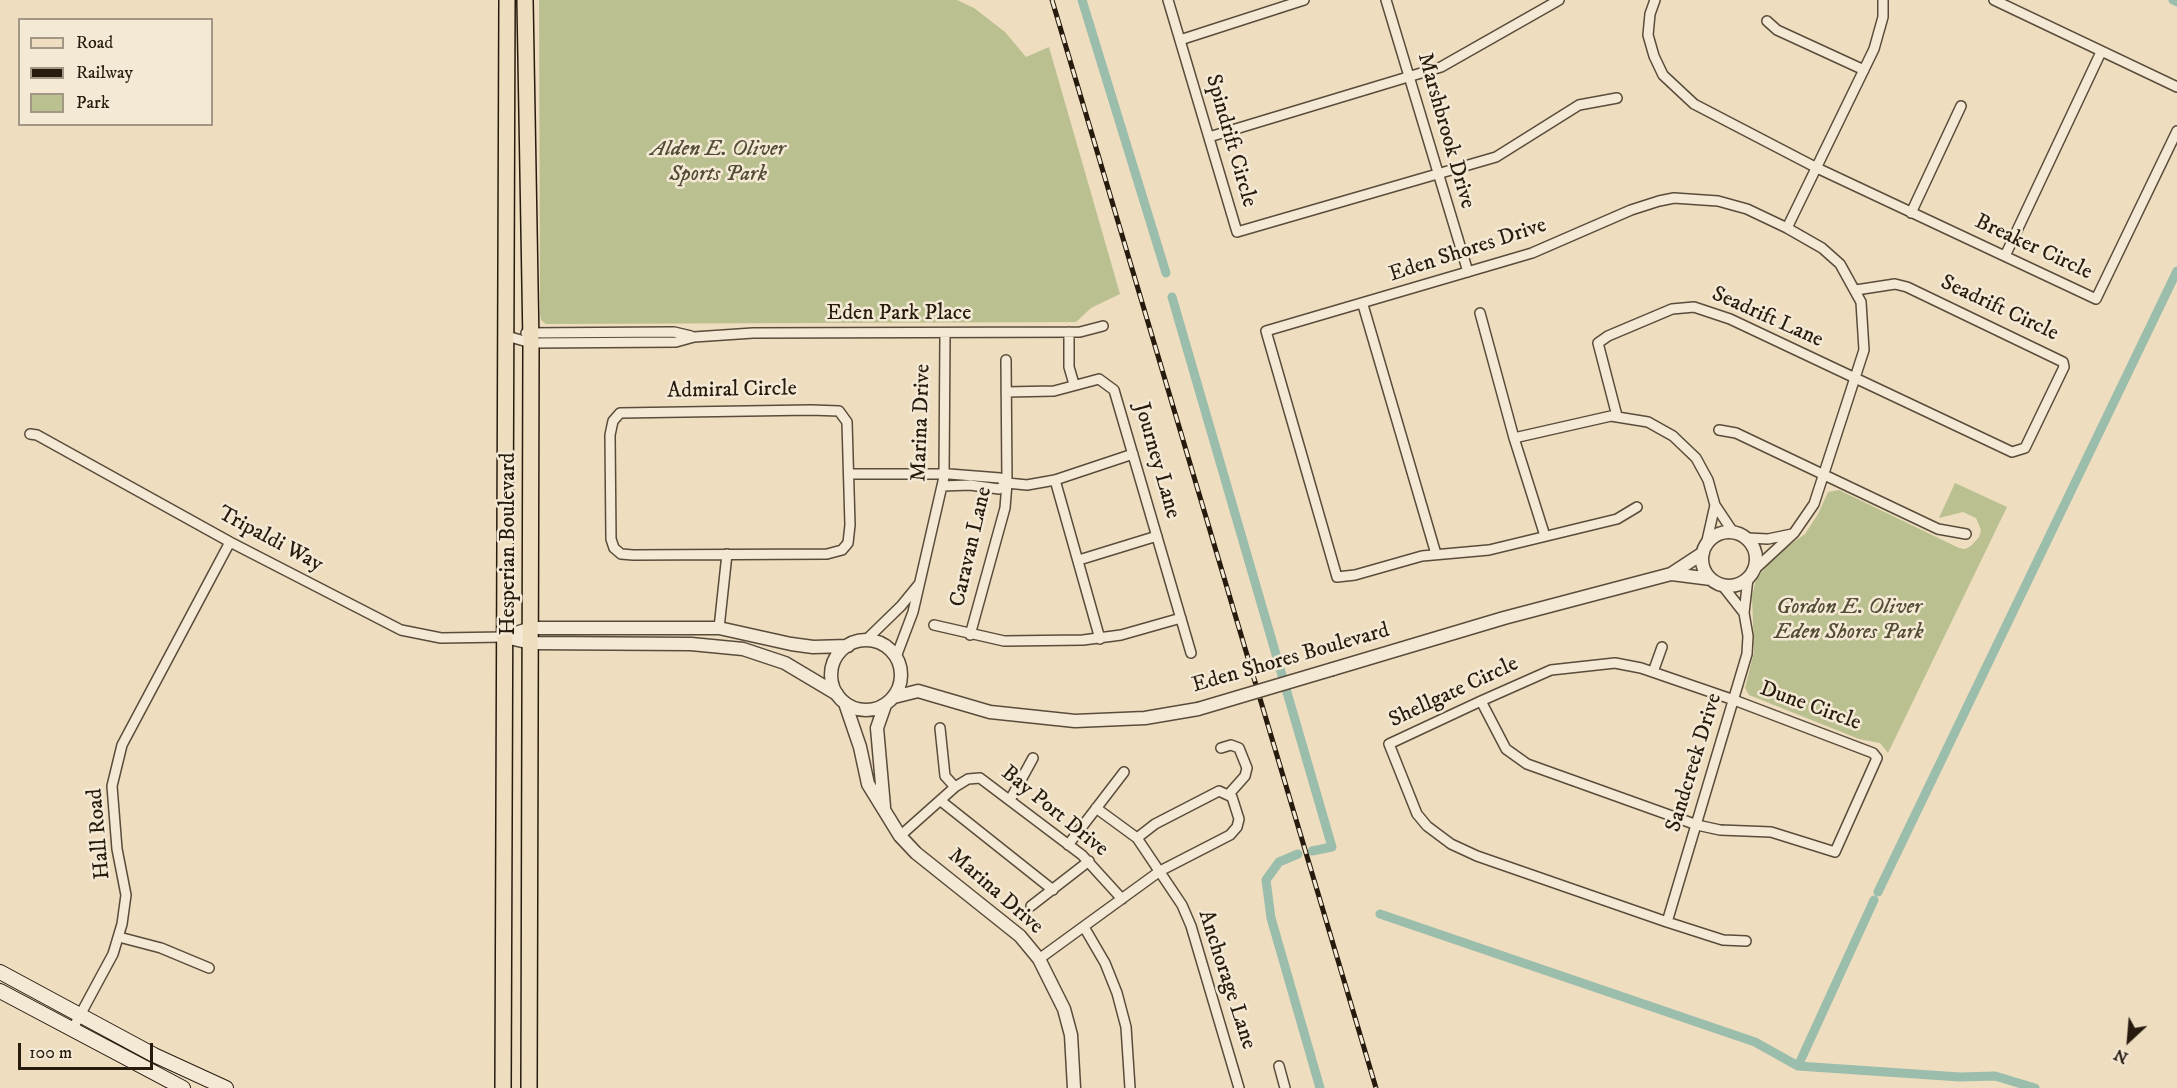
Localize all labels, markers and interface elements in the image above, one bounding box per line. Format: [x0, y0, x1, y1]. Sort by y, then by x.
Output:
legend [18, 18, 213, 126]
text: Road [76, 32, 113, 54]
street label: Marshbrook Drive [1410, 50, 1480, 212]
text: Railway [76, 62, 133, 84]
street label: Spindrift Circle [1198, 72, 1262, 210]
text: Park [76, 92, 110, 114]
park label: Alden E. Oliver Sports Park [651, 137, 785, 188]
street label: Breaker Circle [1970, 209, 2096, 287]
street label: Eden Shores Drive [1386, 213, 1550, 289]
street label: Seadrift Circle [1936, 270, 2062, 348]
street label: Seadrift Lane [1707, 282, 1827, 354]
street label: Eden Park Place [827, 301, 971, 327]
street label: Marina Drive [907, 364, 937, 482]
street label: Admiral Circle [667, 377, 797, 405]
street label: Journey Lane [1127, 400, 1185, 522]
street label: Hesperian Boulevard [496, 452, 522, 636]
street label: Caravan Lane [945, 484, 999, 610]
street label: Tripaldi Way [213, 501, 327, 579]
park label: Gordon E. Oliver Eden Shores Park [1774, 595, 1924, 646]
street label: Eden Shores Boulevard [1189, 618, 1393, 700]
street label: Shellgate Circle [1385, 652, 1523, 734]
street label: Dune Circle [1756, 677, 1864, 737]
street label: Sandcreek Drive [1661, 690, 1729, 836]
street label: Bay Port Drive [995, 761, 1113, 863]
street label: Hall Road [83, 787, 117, 881]
street label: Marina Drive [942, 843, 1048, 941]
street label: Anchorage Lane [1191, 907, 1261, 1053]
north arrow [2099, 1010, 2159, 1070]
scale bar [21, 1031, 156, 1069]
text: 100 m [29, 1042, 72, 1064]
text: N [2111, 1044, 2131, 1068]

